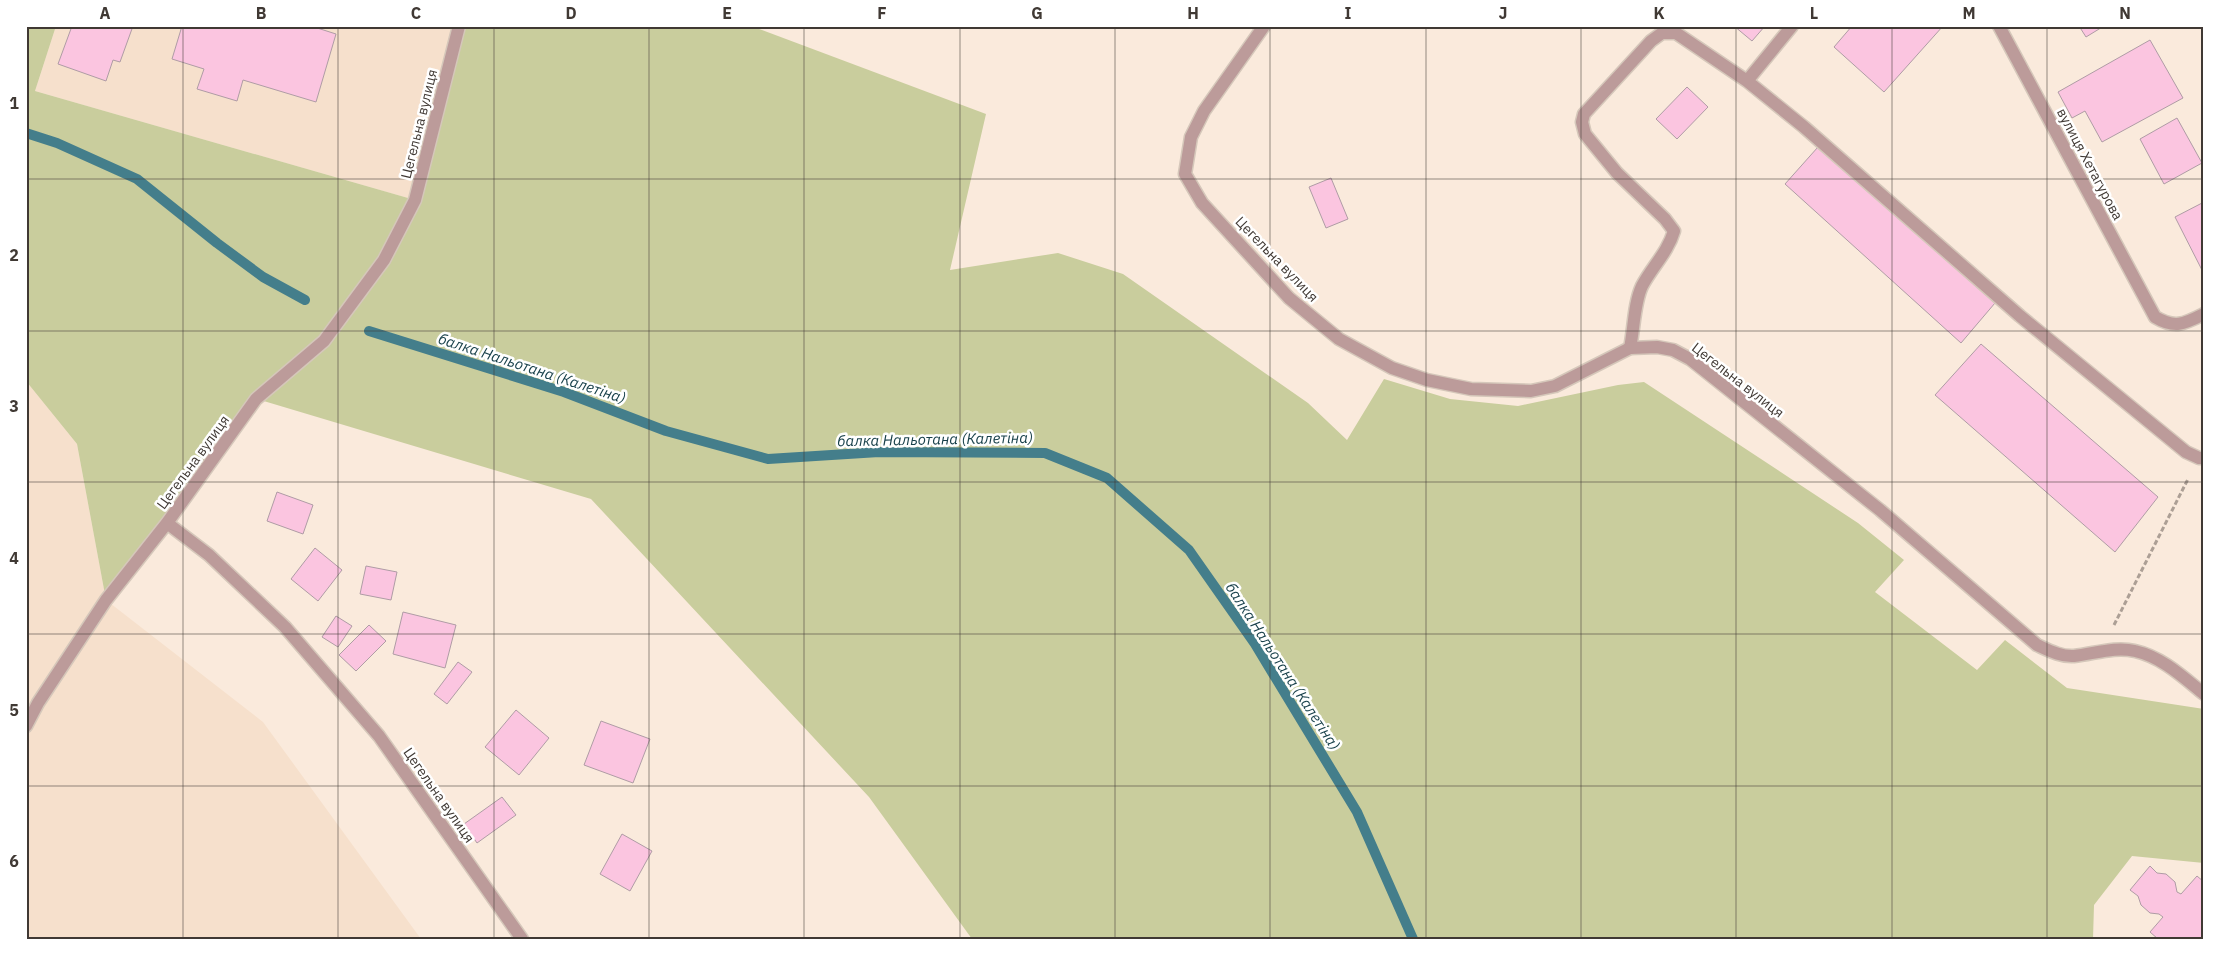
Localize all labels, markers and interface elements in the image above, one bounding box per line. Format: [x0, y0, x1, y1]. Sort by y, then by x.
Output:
text: A [100, 3, 111, 23]
text: B [256, 3, 267, 23]
text: C [411, 3, 421, 23]
text: D [565, 3, 577, 23]
text: E [722, 3, 732, 23]
text: F [877, 3, 887, 23]
text: G [1031, 3, 1043, 23]
text: H [1187, 3, 1199, 23]
text: I [1345, 3, 1352, 23]
text: J [1499, 3, 1507, 23]
text: K [1653, 3, 1665, 23]
text: L [1810, 3, 1818, 23]
text: M [1962, 3, 1976, 23]
text: N [2119, 3, 2131, 23]
street label: Цегельна вулиця [397, 67, 441, 181]
text: 1 [9, 93, 19, 113]
street label: вулиця Хетагурова [2053, 105, 2127, 223]
street label: Цегельна вулиця [1232, 212, 1322, 306]
text: 2 [9, 245, 19, 265]
water label: балка Нальотана (Калетіна) [436, 329, 628, 407]
street label: Цегельна вулиця [1688, 338, 1788, 422]
text: 3 [9, 396, 19, 416]
street label: Цегельна вулиця [153, 411, 233, 513]
water label: балка Нальотана (Калетіна) [837, 428, 1033, 450]
text: 4 [9, 548, 19, 568]
water label: балка Нальотана (Калетіна) [1222, 579, 1344, 753]
text: 5 [9, 700, 19, 720]
street label: Цегельна вулиця [399, 744, 479, 846]
text: 6 [9, 851, 19, 871]

